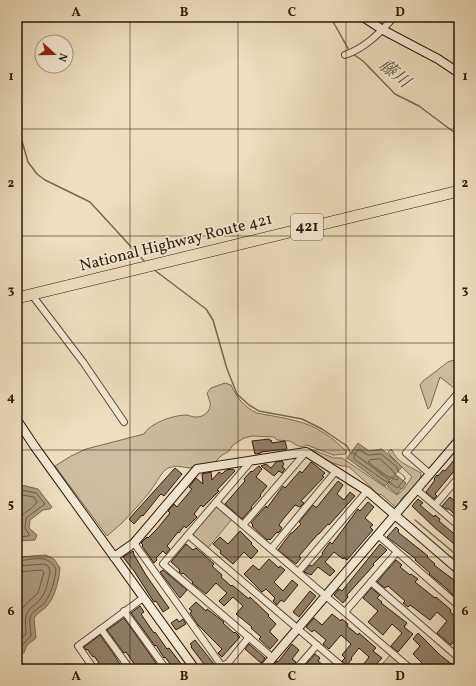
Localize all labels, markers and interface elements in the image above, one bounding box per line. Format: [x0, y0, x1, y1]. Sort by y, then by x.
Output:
text: A [71, 4, 81, 22]
text: B [180, 4, 189, 22]
text: C [288, 4, 296, 22]
text: D [395, 4, 405, 22]
north arrow [34, 34, 74, 74]
text: N [54, 51, 70, 63]
water label: 藤川 [374, 54, 416, 95]
text: 1 [8, 68, 14, 86]
text: 1 [462, 68, 468, 86]
text: 2 [8, 175, 15, 193]
text: 2 [462, 175, 469, 193]
street label: National Highway Route 421 [77, 208, 275, 278]
road number: 421 [291, 214, 323, 240]
text: 3 [8, 282, 15, 300]
text: 3 [462, 282, 469, 300]
text: 4 [7, 389, 15, 407]
text: 4 [461, 389, 469, 407]
text: 5 [8, 496, 14, 514]
text: 5 [462, 496, 468, 514]
text: 6 [7, 603, 15, 621]
text: 6 [461, 603, 469, 621]
text: A [71, 668, 81, 686]
text: B [180, 668, 189, 686]
text: C [288, 668, 296, 686]
text: D [395, 668, 405, 686]

